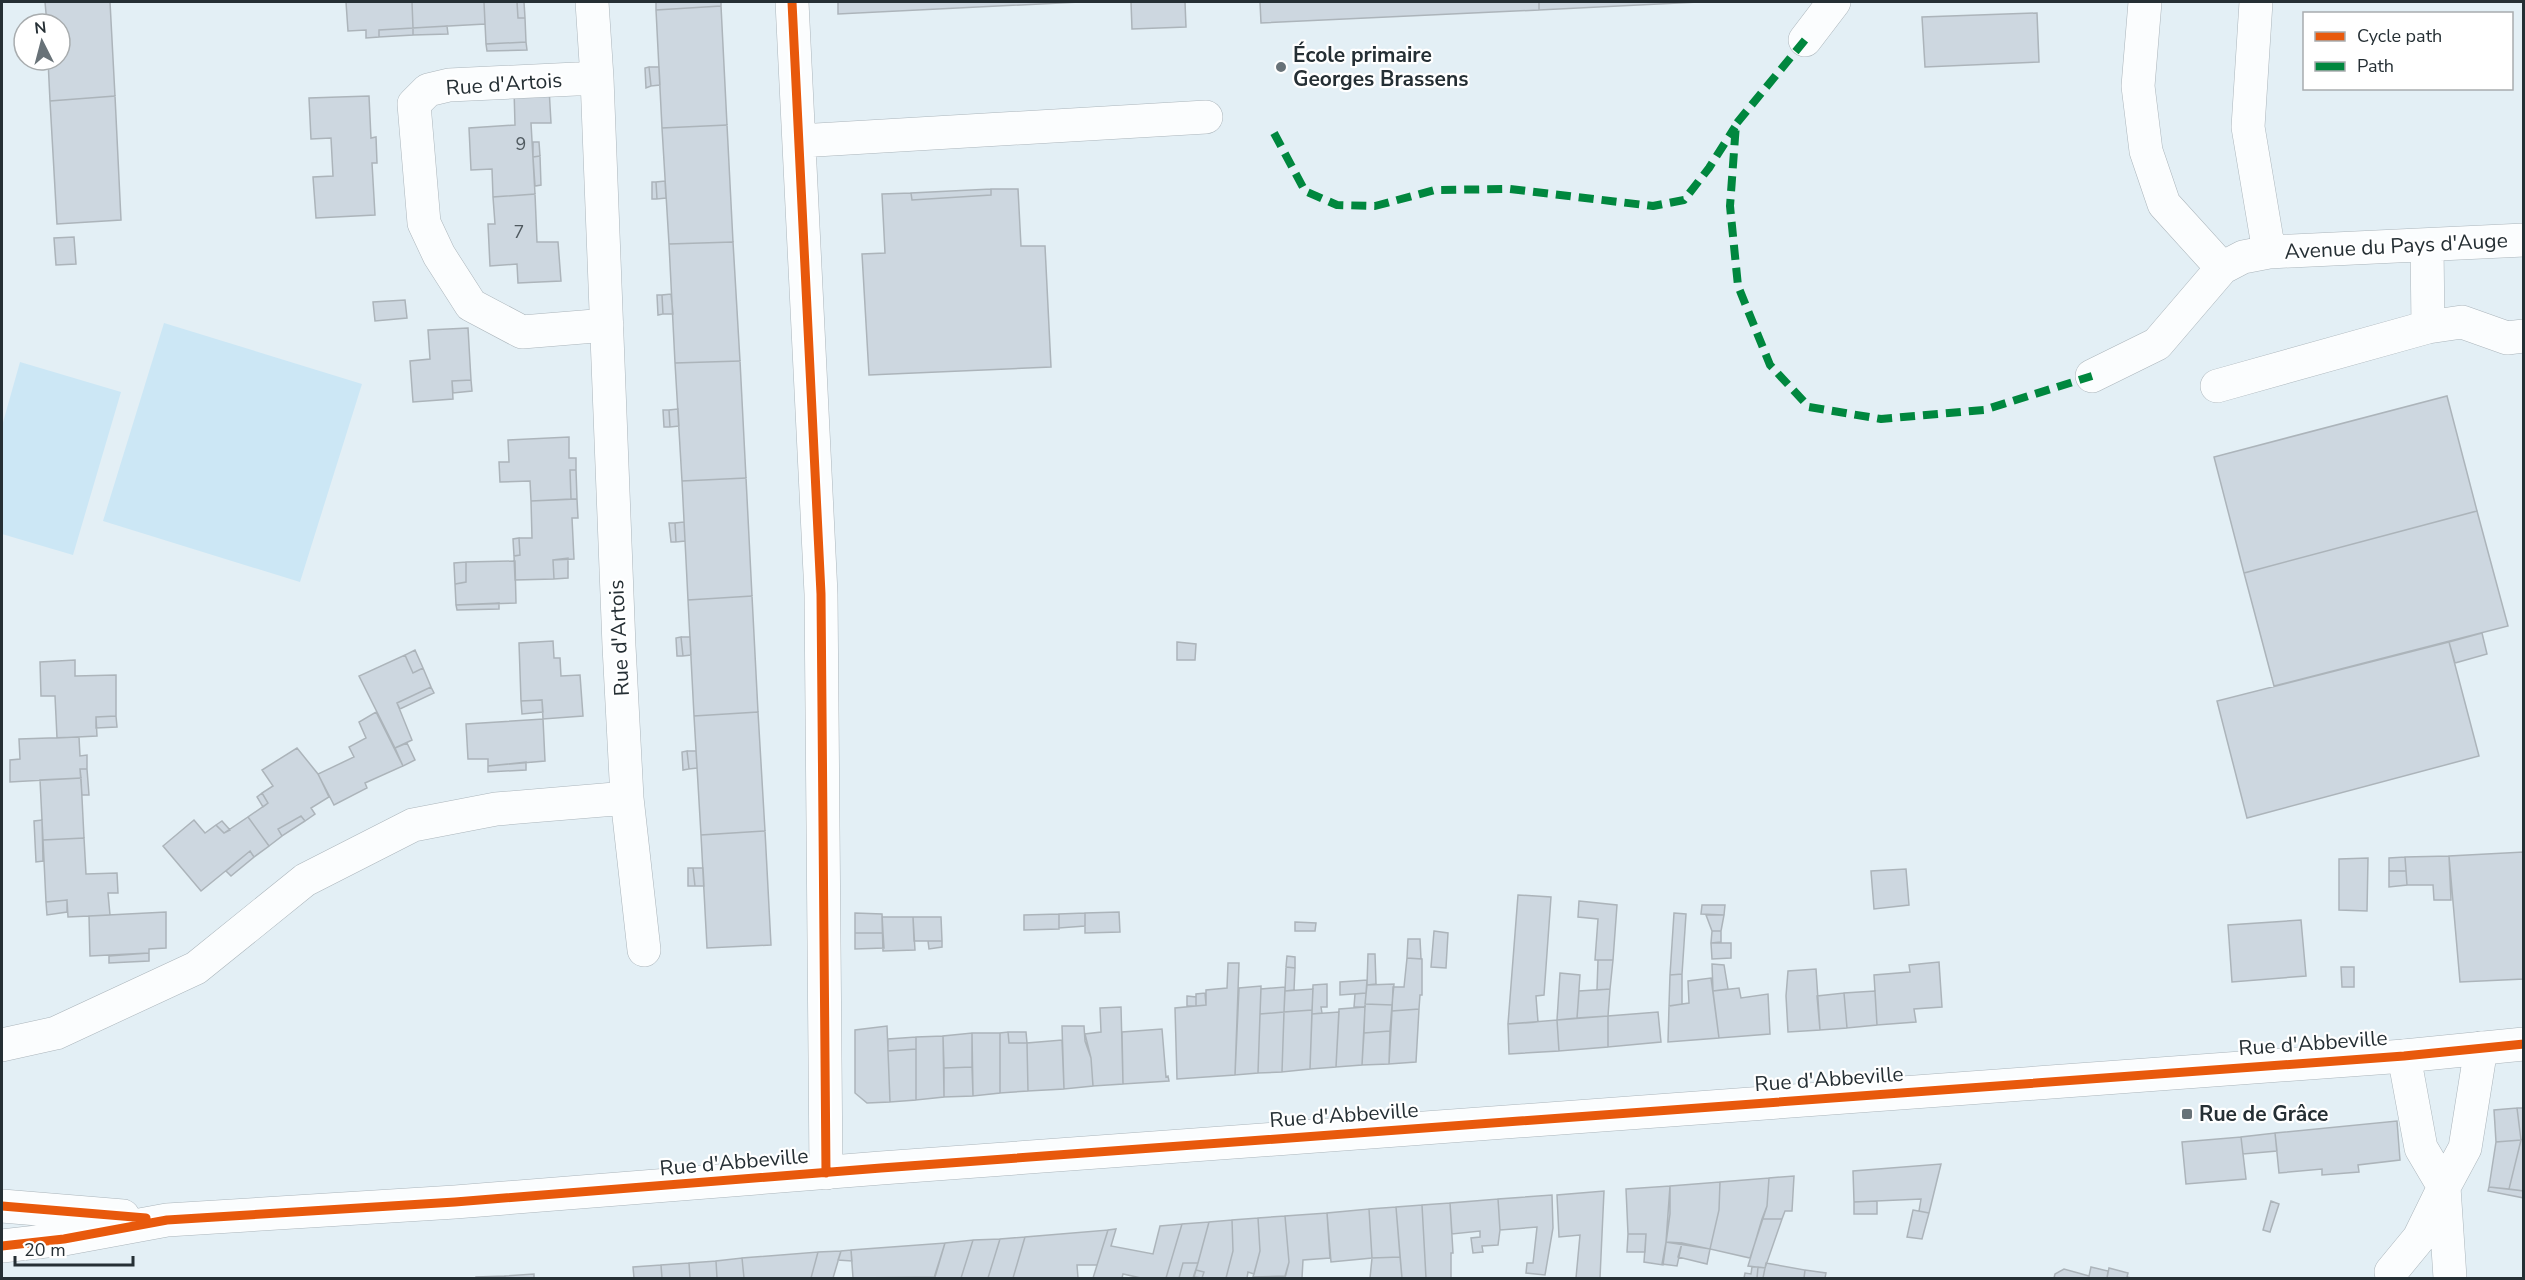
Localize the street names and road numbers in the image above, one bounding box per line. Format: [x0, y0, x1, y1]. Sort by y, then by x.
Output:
street label: Rue d'Artois [445, 66, 563, 102]
street label: Avenue du Pays d'Auge [2284, 226, 2508, 266]
street label: Rue d'Artois [602, 579, 636, 697]
street label: Rue d'Abbeville [2238, 1024, 2388, 1062]
street label: Rue d'Abbeville [1754, 1060, 1904, 1098]
street label: Rue d'Abbeville [1269, 1096, 1419, 1134]
street label: Rue d'Abbeville [658, 1142, 810, 1182]

